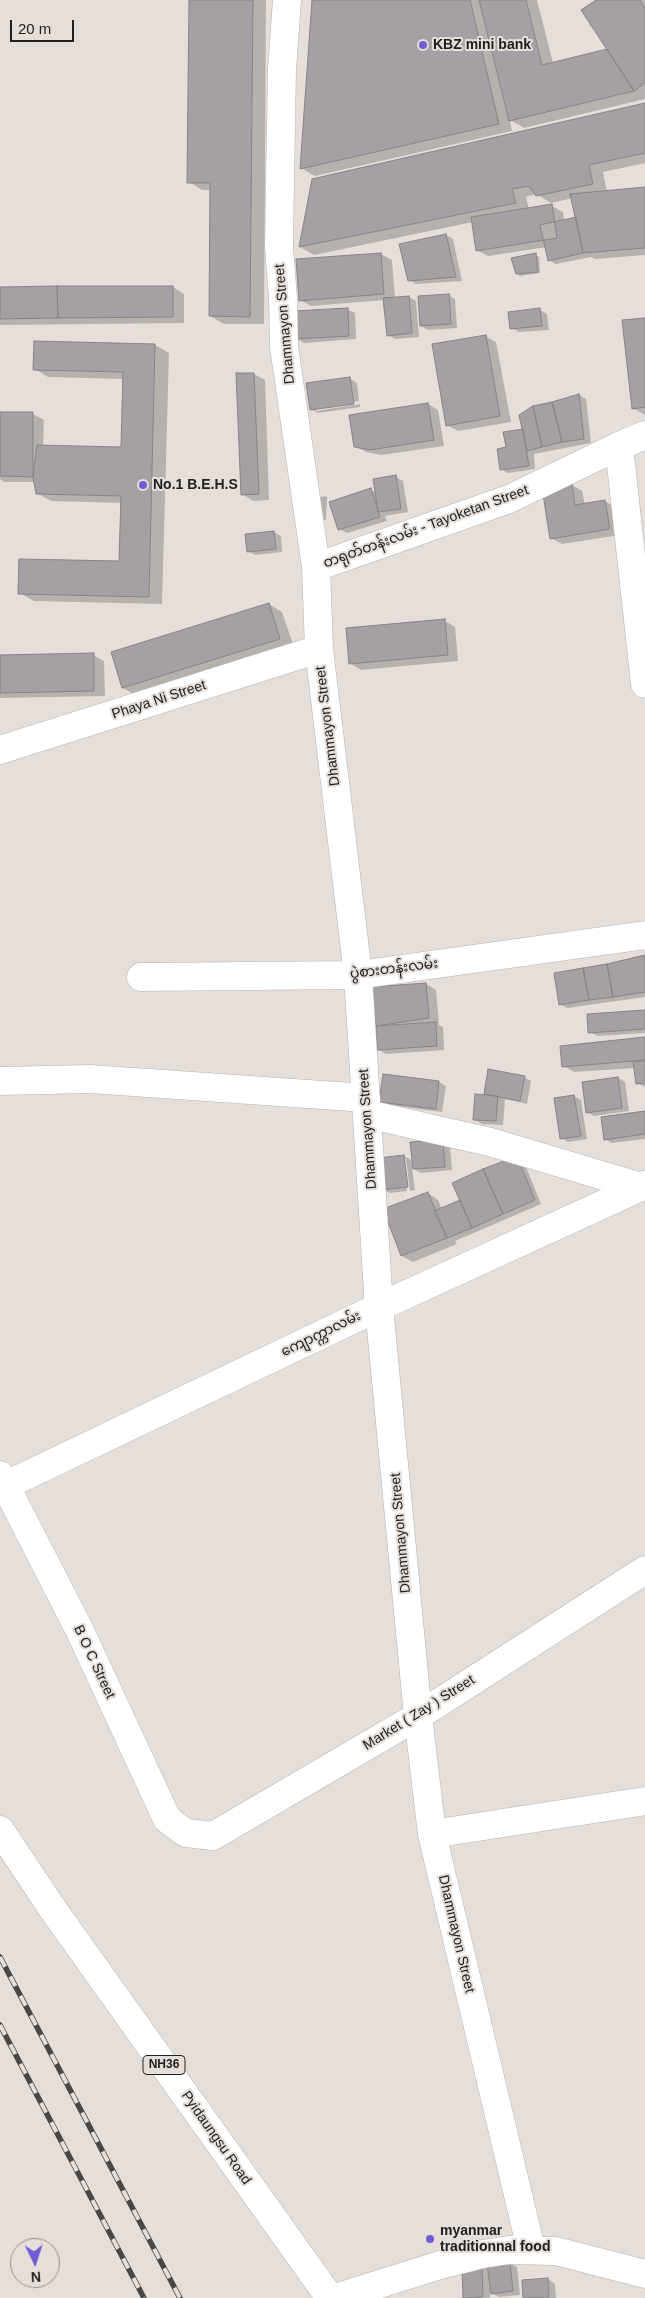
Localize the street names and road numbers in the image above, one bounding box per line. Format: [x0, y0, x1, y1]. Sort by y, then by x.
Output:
street label: Dhammayon Street [271, 263, 299, 385]
street label: တရုတ်တန်းလမ်း - Tayoketan Street [321, 482, 531, 572]
street label: Dhammayon Street [312, 665, 344, 787]
street label: Phaya Ni Street [110, 677, 208, 723]
street label: ပွဲစားတန်းလမ်း [349, 955, 439, 983]
street label: Dhammayon Street [355, 1068, 381, 1190]
street label: ကျောက္ကာလမ်း [278, 1307, 364, 1361]
street label: Dhammayon Street [387, 1472, 415, 1594]
street label: B O C Street [70, 1622, 118, 1702]
street label: Market ( Zay ) Street [360, 1672, 478, 1754]
street label: Dhammayon Street [434, 1873, 478, 1995]
road number: NH36 [143, 2056, 185, 2074]
street label: Pyidaungsu Road [177, 2088, 255, 2188]

